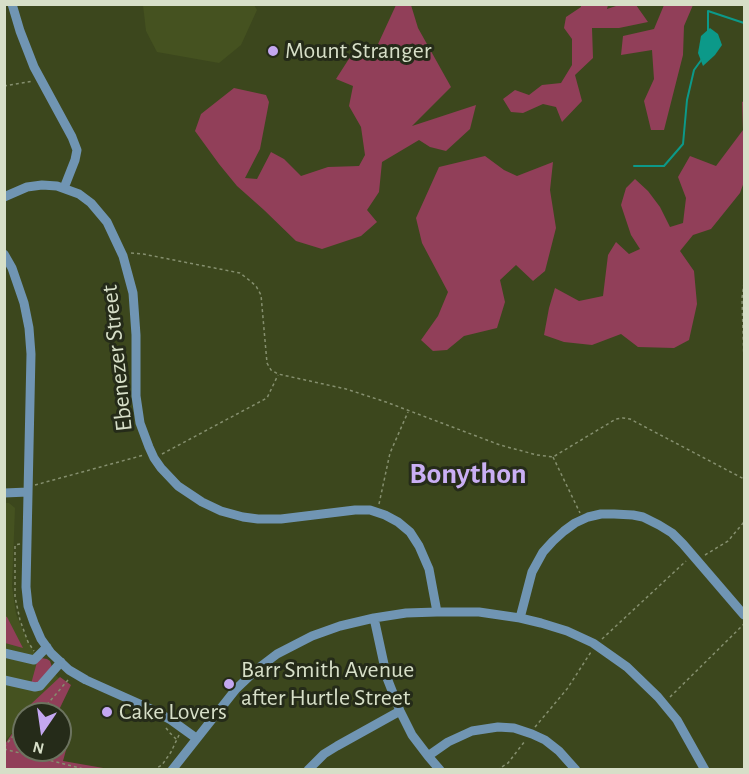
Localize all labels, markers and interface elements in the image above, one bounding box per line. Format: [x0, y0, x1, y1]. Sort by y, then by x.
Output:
place label: Mount Stranger [285, 37, 431, 65]
marker: Mount Stranger [266, 44, 280, 58]
street label: Ebenezer Street [95, 283, 139, 433]
district label: Bonython [409, 456, 527, 492]
place label: Barr Smith Avenue after Hurtle Street [241, 656, 414, 712]
marker: Barr Smith Avenue after Hurtle Street [222, 677, 236, 691]
place label: Cake Lovers [119, 698, 227, 726]
north arrow [12, 702, 72, 762]
marker: Cake Lovers [100, 705, 114, 719]
text: N [31, 739, 46, 757]

